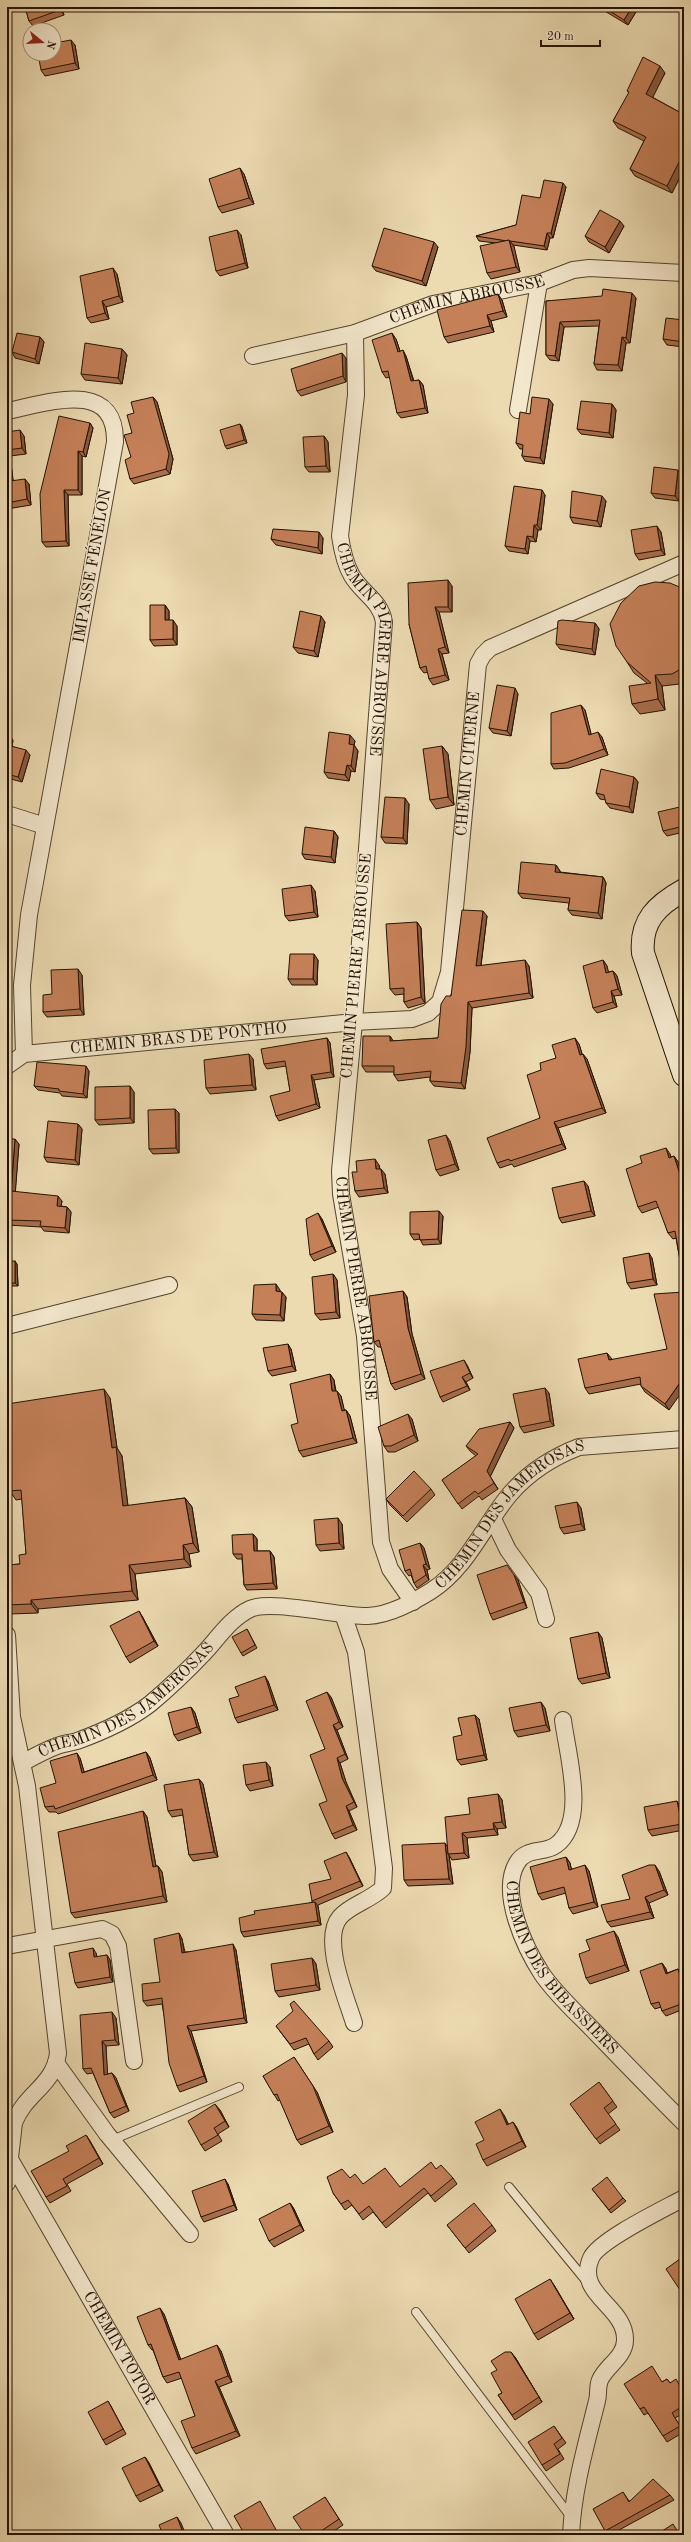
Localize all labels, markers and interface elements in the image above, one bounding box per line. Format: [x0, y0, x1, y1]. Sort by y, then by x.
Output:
north arrow [22, 22, 62, 62]
scale bar [541, 22, 600, 48]
text: 20 m [547, 31, 574, 43]
text: N [43, 39, 57, 51]
street label: CHEMIN ABROUSSE [387, 273, 548, 327]
street label: IMPASSE FÉNÉLON [68, 487, 114, 644]
street label: CHEMIN PIERRE ABROUSSE [333, 541, 392, 757]
street label: CHEMIN CITERNE [454, 691, 483, 837]
street label: CHEMIN PIERRE ABROUSSE [339, 853, 375, 1079]
street label: CHEMIN BRAS DE PONTHO [69, 1021, 288, 1057]
street label: CHEMIN PIERRE ABROUSSE [332, 1176, 378, 1401]
street label: CHEMIN DES JAMEROSAS [433, 1439, 585, 1593]
street label: CHEMIN DES JAMEROSAS [36, 1640, 217, 1761]
street label: CHEMIN DES BIBASSIERS [503, 1880, 621, 2058]
street label: CHEMIN TOTOR [80, 2289, 157, 2408]

